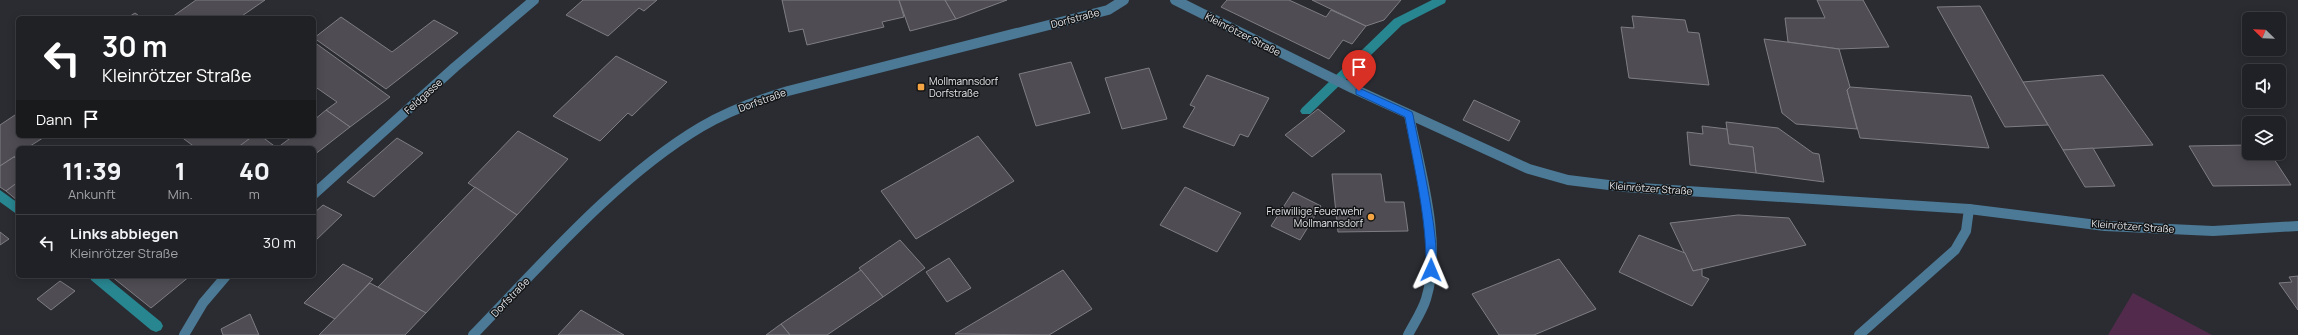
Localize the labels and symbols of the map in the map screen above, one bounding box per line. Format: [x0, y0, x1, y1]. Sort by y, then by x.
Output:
street label: Dorfstraße [1049, 5, 1101, 31]
street label: Kleinrötzer Straße [1203, 9, 1283, 59]
north arrow [2242, 12, 2286, 56]
pin [1342, 50, 1376, 91]
place label: Mollmannsdorf Dorfstraße [929, 74, 999, 100]
street label: Feldgasse [401, 75, 445, 117]
marker: Mollmannsdorf Dorfstraße [916, 82, 926, 92]
street label: Dorfstraße [736, 85, 788, 115]
street label: Kleinrötzer Straße [1609, 178, 1693, 198]
place label: Freiwillige Feuerwehr Mollmannsdorf [1267, 204, 1363, 230]
marker: Freiwillige Feuerwehr Mollmannsdorf [1366, 212, 1376, 222]
street label: Kleinrötzer Straße [2091, 216, 2175, 236]
position arrow [1410, 249, 1452, 291]
street label: Dorfstraße [488, 274, 532, 320]

